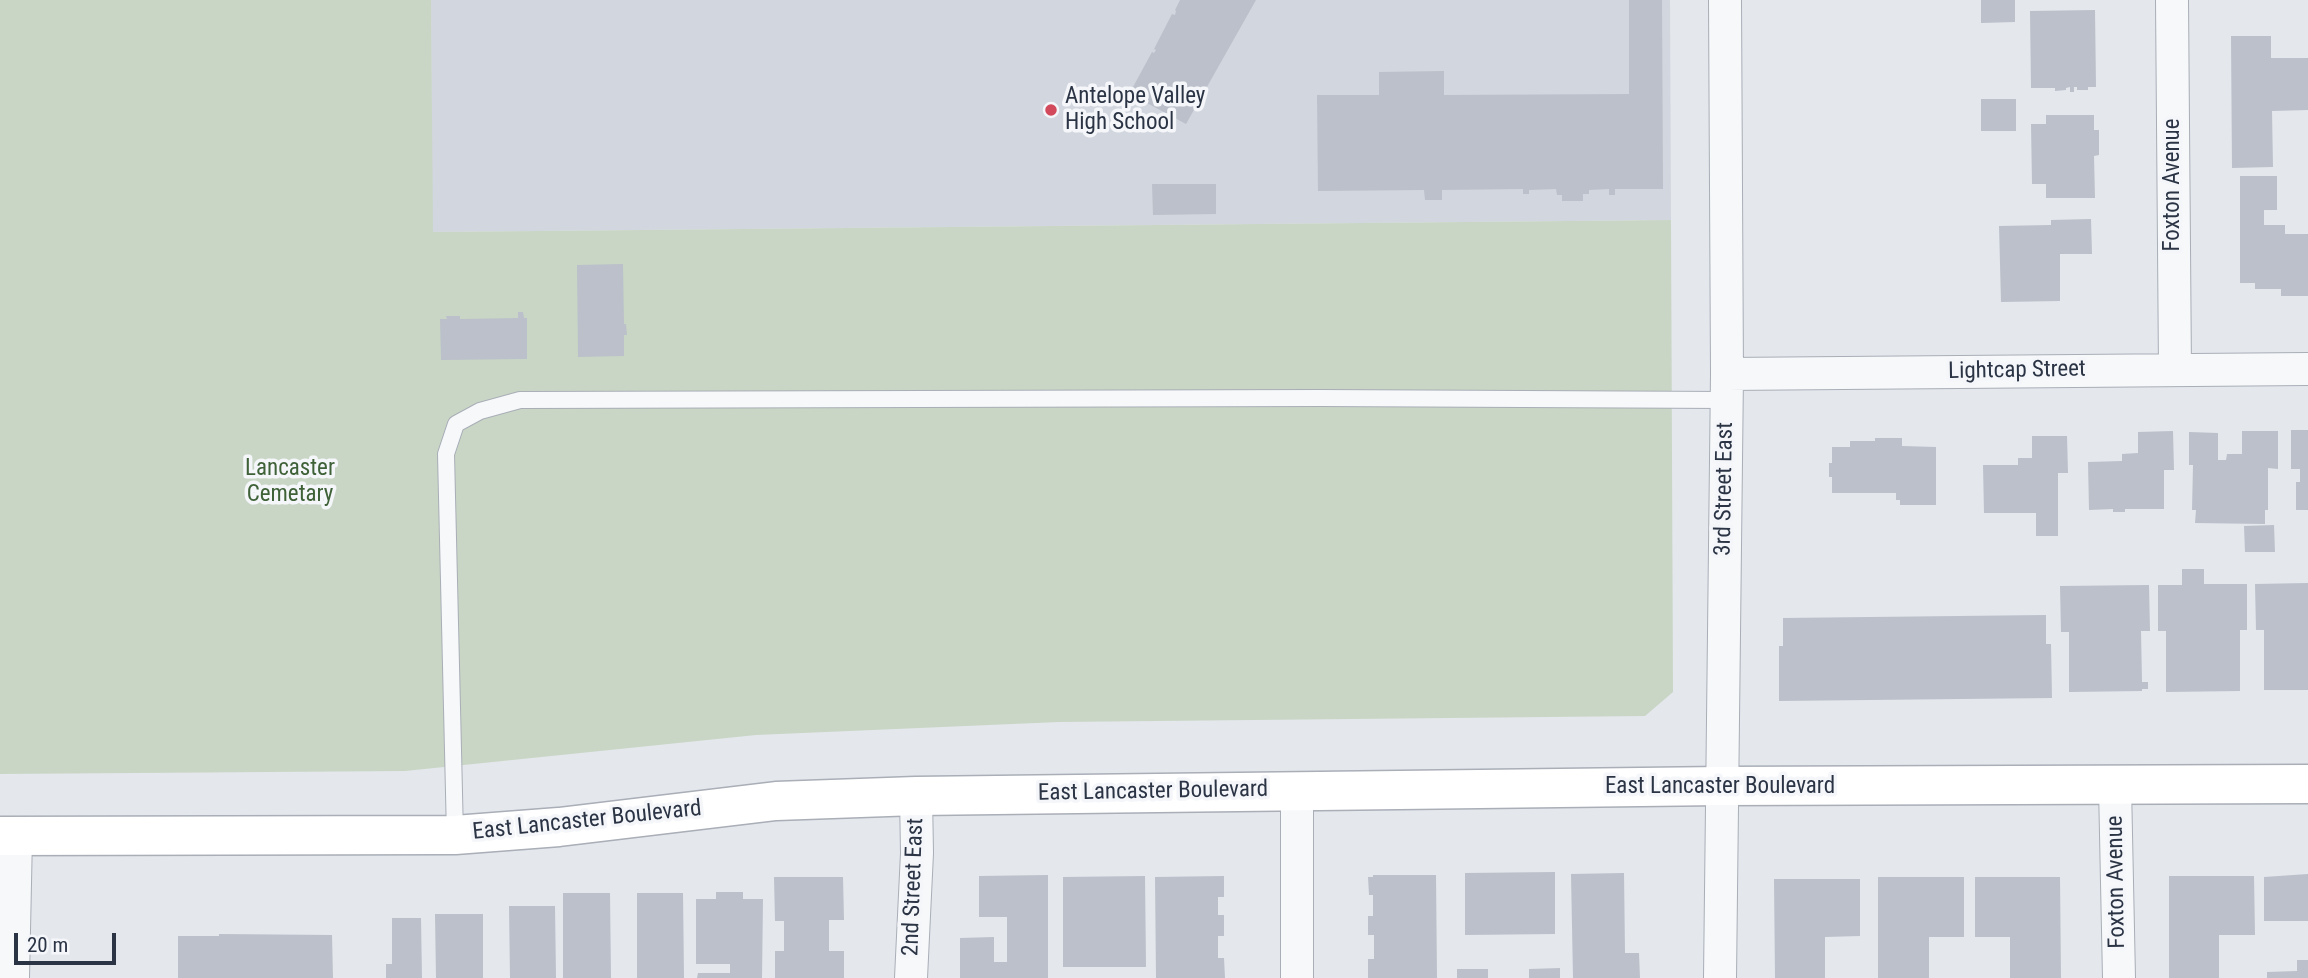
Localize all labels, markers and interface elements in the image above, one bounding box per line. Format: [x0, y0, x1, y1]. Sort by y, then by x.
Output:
place label: Antelope Valley High School [1065, 83, 1205, 137]
marker: Antelope Valley High School [1043, 102, 1059, 118]
street label: Foxton Avenue [2159, 119, 2187, 251]
street label: Lightcap Street [1948, 356, 2086, 386]
street label: 3rd Street East [1710, 422, 1740, 556]
park label: Lancaster Cemetary [245, 455, 335, 509]
street label: East Lancaster Boulevard [1605, 773, 1835, 801]
street label: East Lancaster Boulevard [1038, 776, 1268, 808]
street label: East Lancaster Boulevard [471, 795, 703, 847]
street label: Foxton Avenue [2102, 815, 2132, 949]
street label: 2nd Street East [898, 818, 930, 956]
scale bar [18, 918, 119, 962]
text: 20 m [27, 933, 68, 957]

